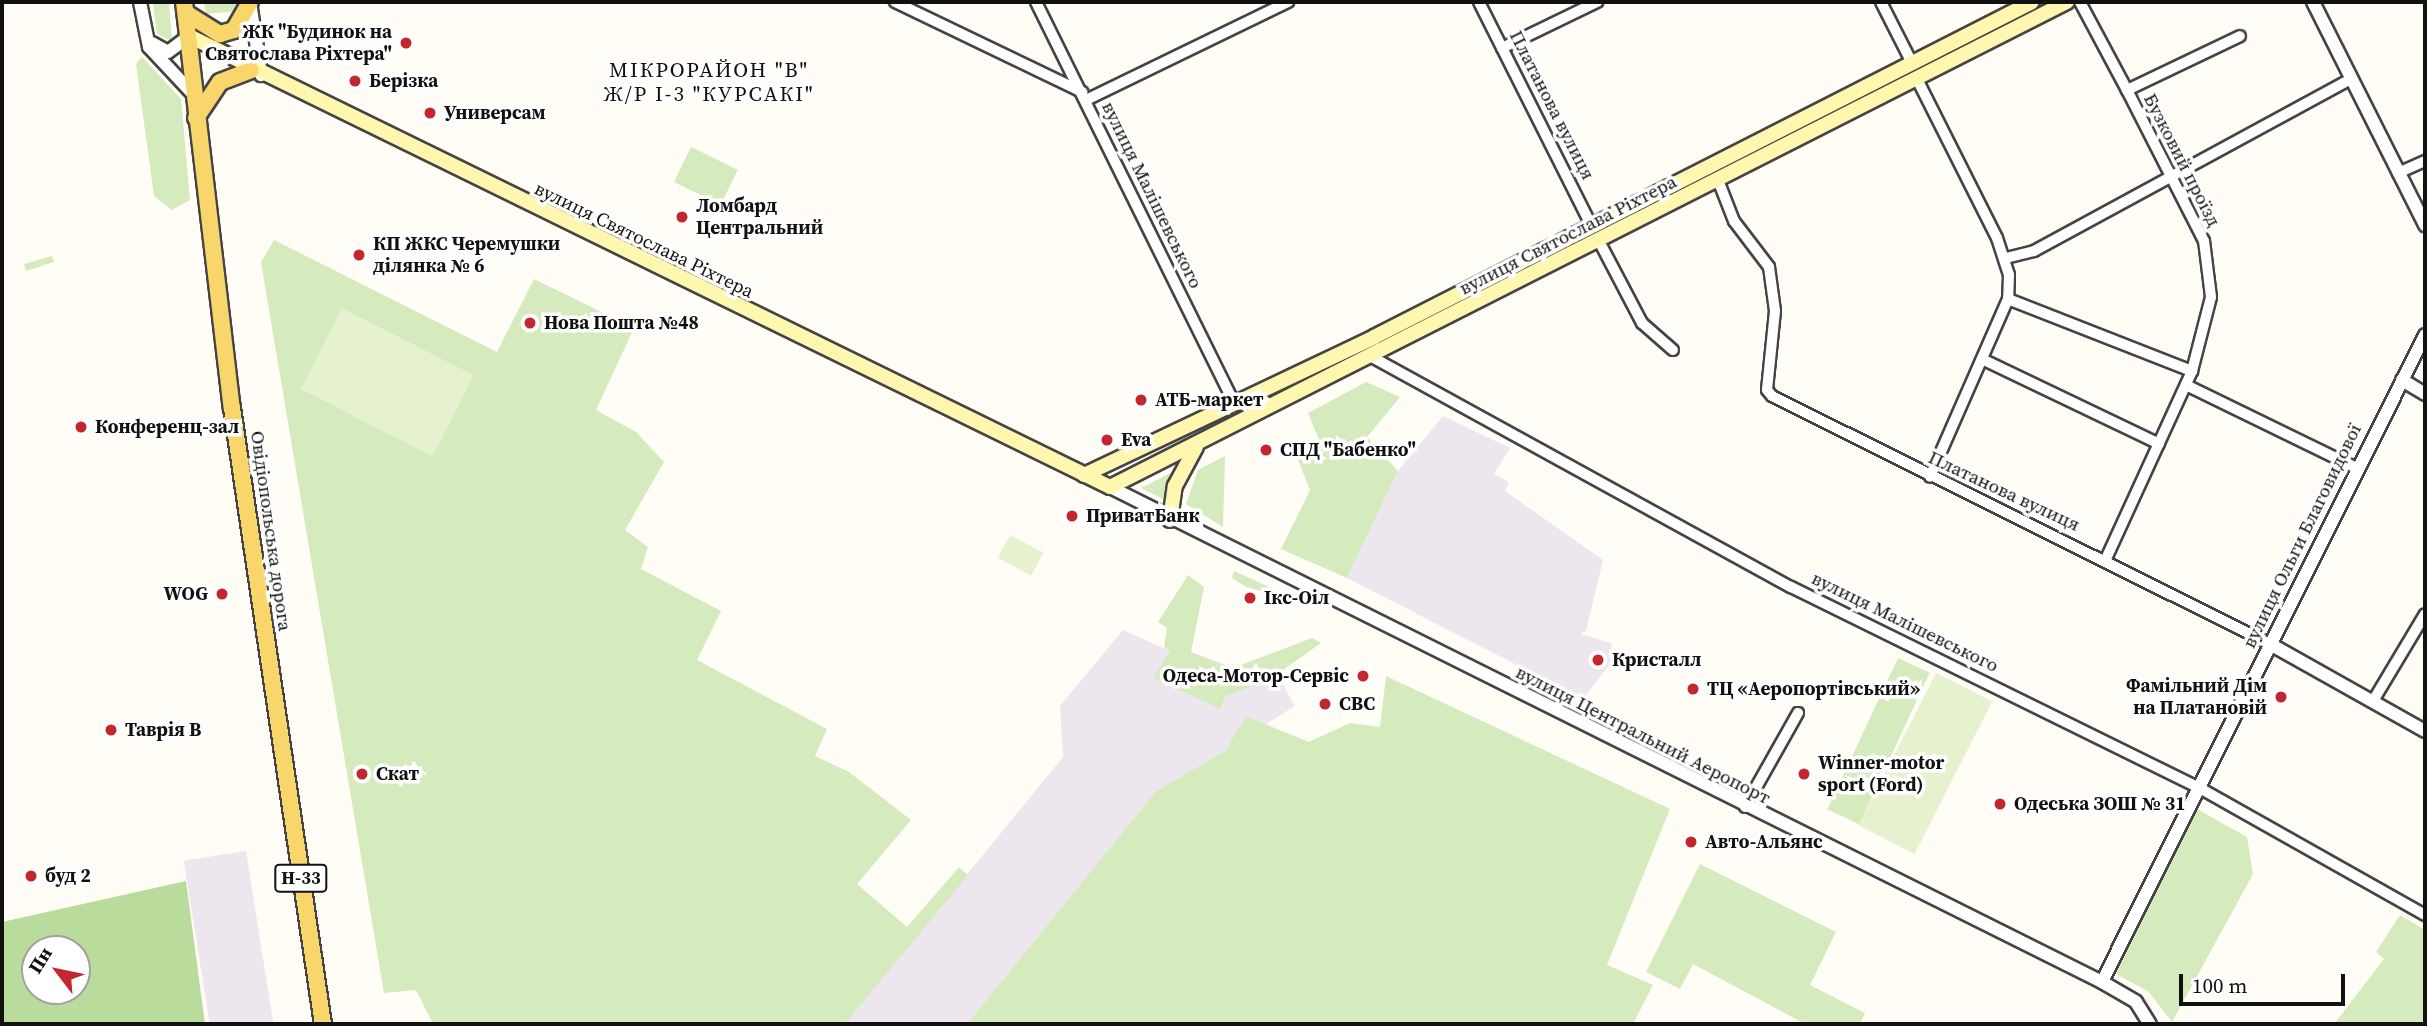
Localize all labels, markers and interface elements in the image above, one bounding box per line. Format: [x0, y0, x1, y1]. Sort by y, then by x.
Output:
place label: ЖК "Будинок на Святослава Ріхтера" [205, 21, 392, 65]
street label: Платанова вулиця [1505, 27, 1599, 183]
marker: ЖК "Будинок на Святослава Ріхтера" [398, 35, 414, 51]
district label: МІКРОРАЙОН "В" Ж/Р I-3 "КУРСАКІ" [606, 57, 812, 107]
place label: Берізка [369, 70, 438, 92]
marker: Берізка [347, 73, 363, 89]
street label: Бузковий проїзд [2139, 90, 2225, 230]
street label: вулиця Малішевського [1097, 98, 1207, 292]
place label: Универсам [444, 102, 546, 124]
marker: Универсам [422, 105, 438, 121]
street label: вулиця Святослава Ріхтера [1455, 170, 1681, 300]
street label: вулиця Святослава Ріхтера [531, 177, 757, 303]
place label: Ломбард Центральний [696, 195, 823, 239]
marker: Ломбард Центральний [674, 209, 690, 225]
place label: КП ЖКС Черемушки ділянка № 6 [373, 233, 560, 277]
marker: КП ЖКС Черемушки ділянка № 6 [351, 247, 367, 263]
place label: Нова Пошта №48 [544, 312, 699, 334]
marker: Нова Пошта №48 [522, 315, 538, 331]
place label: АТБ-маркет [1155, 389, 1264, 411]
marker: АТБ-маркет [1133, 392, 1149, 408]
place label: Конференц-зал [95, 416, 239, 438]
marker: Конференц-зал [73, 419, 89, 435]
street label: вулиця Ольги Благовидової [2238, 420, 2366, 652]
street label: Овідіопольська дорога [246, 429, 296, 633]
place label: Eva [1121, 429, 1151, 451]
marker: Eva [1099, 432, 1115, 448]
place label: СПД "Бабенко" [1280, 439, 1416, 461]
marker: СПД "Бабенко" [1258, 442, 1274, 458]
street label: Платанова вулиця [1925, 446, 2083, 536]
place label: ПриватБанк [1086, 505, 1200, 527]
marker: ПриватБанк [1064, 508, 1080, 524]
street label: вулиця Малішевського [1808, 567, 2002, 677]
place label: WOG [164, 583, 208, 605]
marker: WOG [214, 586, 230, 602]
place label: Ікс-Оіл [1264, 587, 1329, 609]
marker: Ікс-Оіл [1242, 590, 1258, 606]
place label: Кристалл [1612, 649, 1701, 671]
marker: Кристалл [1590, 652, 1606, 668]
street label: вулиця Центральний Аеропорт [1512, 661, 1774, 809]
place label: Одеса-Мотор-Сервіс [1163, 665, 1349, 687]
marker: Одеса-Мотор-Сервіс [1355, 668, 1371, 684]
place label: Фамільний Дім на Платановій [2126, 675, 2267, 719]
place label: ТЦ «Аеропортівський» [1707, 678, 1920, 700]
marker: ТЦ «Аеропортівський» [1685, 681, 1701, 697]
marker: Фамільний Дім на Платановій [2273, 689, 2289, 705]
place label: СВС [1339, 693, 1375, 715]
marker: СВС [1317, 696, 1333, 712]
place label: Таврія В [125, 719, 201, 741]
marker: Таврія В [103, 722, 119, 738]
place label: Winner-motor sport (Ford) [1818, 752, 1944, 796]
place label: Скат [376, 763, 419, 785]
marker: Скат [354, 766, 370, 782]
marker: Winner-motor sport (Ford) [1796, 766, 1812, 782]
place label: Одеська ЗОШ № 31 [2014, 793, 2186, 815]
marker: Одеська ЗОШ № 31 [1992, 796, 2008, 812]
place label: Авто-Альянс [1705, 831, 1823, 853]
marker: Авто-Альянс [1683, 834, 1699, 850]
road number: Н-33 [273, 864, 329, 892]
place label: буд 2 [45, 865, 91, 887]
marker: буд 2 [23, 868, 39, 884]
north arrow [21, 935, 91, 1005]
text: Пн [22, 942, 58, 978]
scale bar [2182, 960, 2348, 1004]
text: 100 m [2192, 971, 2247, 1000]

